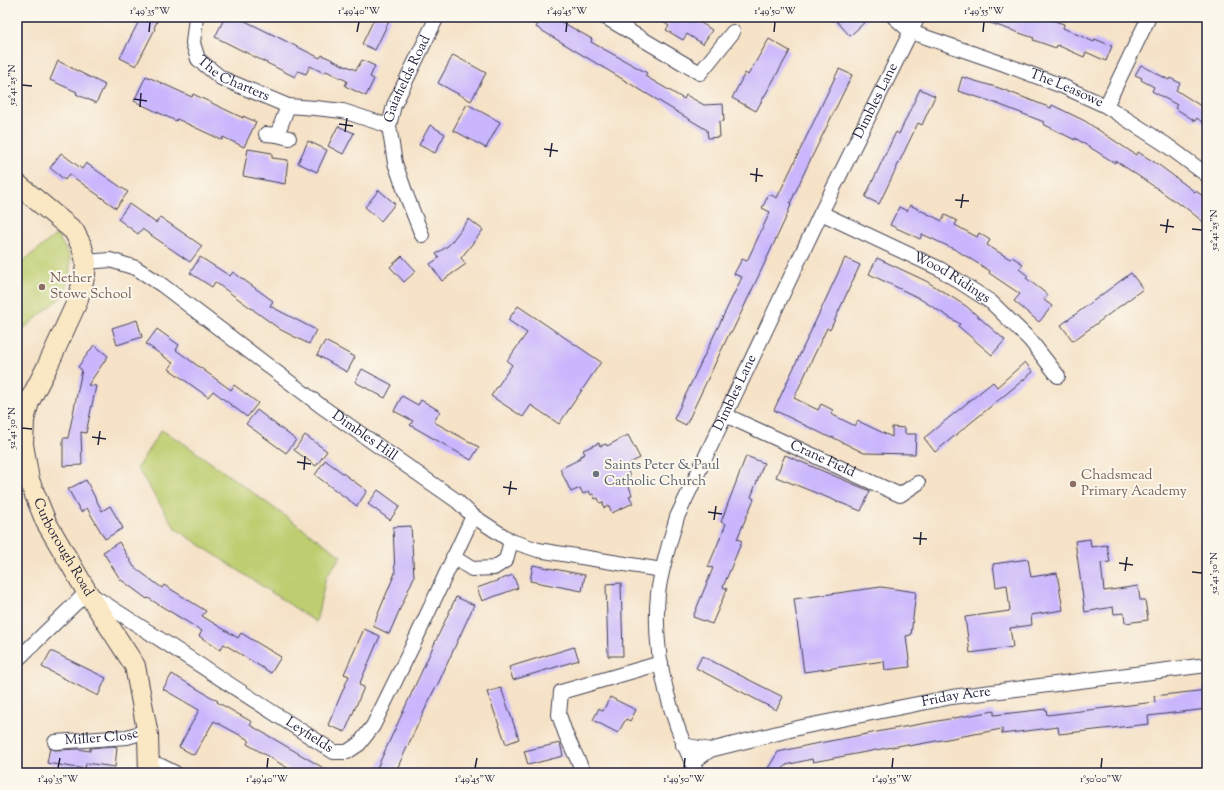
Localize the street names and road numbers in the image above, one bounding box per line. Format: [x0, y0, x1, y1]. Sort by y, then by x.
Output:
street label: Gaiafields Road [380, 32, 436, 125]
street label: The Charters [192, 52, 272, 107]
street label: Dimbles Lane [849, 60, 904, 143]
street label: The Leasowe [1026, 65, 1106, 113]
street label: Wood Ridings [910, 248, 994, 309]
street label: Dimbles Lane [709, 352, 762, 435]
street label: Dimbles Hill [328, 406, 401, 466]
street label: Crane Field [786, 436, 858, 483]
street label: Curborough Road [27, 495, 98, 601]
street label: Friday Acre [920, 682, 992, 713]
street label: Leyfields [281, 713, 337, 759]
street label: Miller Close [64, 724, 141, 751]

